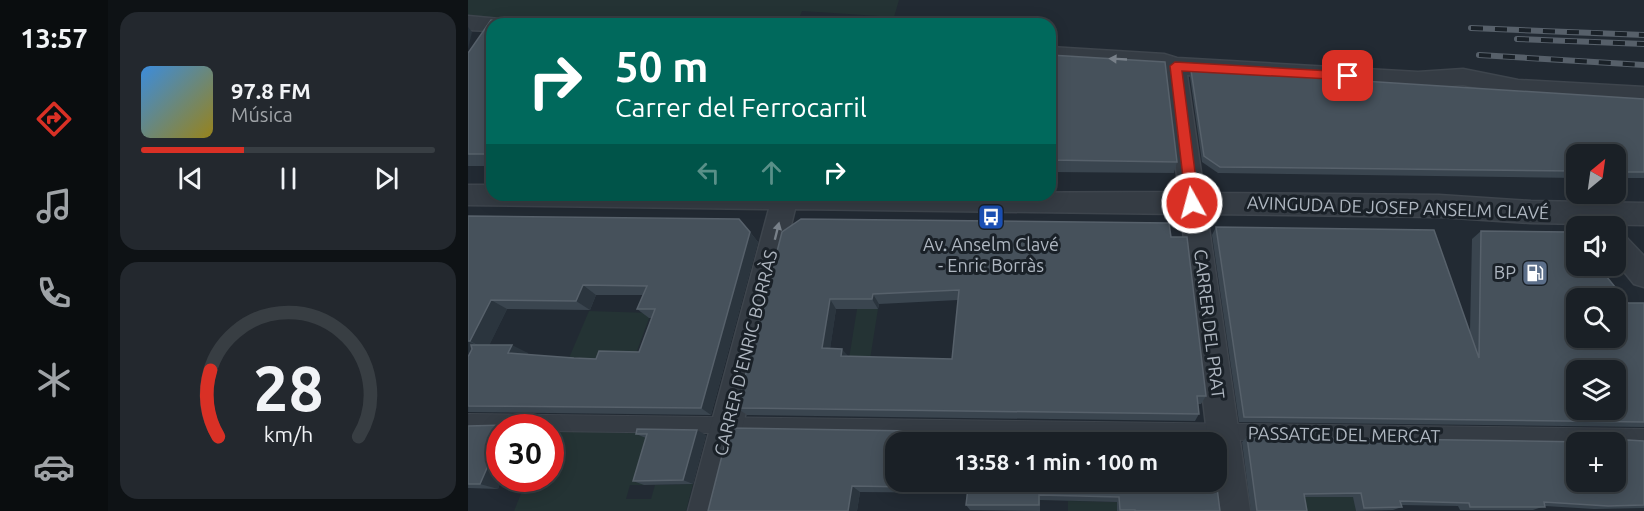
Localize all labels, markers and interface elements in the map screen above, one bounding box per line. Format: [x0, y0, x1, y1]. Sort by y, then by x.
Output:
text: 13:57 [20, 23, 88, 53]
icon: right [516, 42, 594, 120]
text: 50 m [615, 43, 709, 90]
pin [1322, 50, 1373, 101]
one-way arrow [1108, 54, 1127, 63]
icon: arrive [1331, 59, 1364, 92]
text: 97.8 FM [231, 78, 311, 103]
text: Carrer del Ferrocarril [615, 92, 867, 122]
icon: directions [33, 98, 75, 140]
text: Música [231, 103, 293, 126]
north arrow [1566, 144, 1626, 204]
map controls [1566, 144, 1626, 492]
icon: left [692, 156, 725, 189]
icon: ahead [755, 156, 788, 189]
icon: right [818, 156, 851, 189]
icon: previous [174, 162, 207, 195]
icon: pause [272, 162, 305, 195]
icon: next [370, 162, 403, 195]
position arrow [1160, 171, 1224, 235]
icon: music [33, 185, 75, 227]
street label: AVINGUDA DE JOSEP ANSELM CLAVÉ [1247, 191, 1550, 222]
bus stop icon: Av. Anselm Clavé - Enric Borràs [976, 202, 1006, 232]
button: sound [1566, 216, 1626, 276]
one-way arrow [772, 221, 782, 240]
place label: Av. Anselm Clavé - Enric Borràs [923, 234, 1059, 275]
street label: CARRER D'ENRIC BORRÀS [709, 247, 780, 458]
street label: CARRER DEL PRAT [1191, 248, 1229, 400]
fuel station icon: BP [1520, 258, 1550, 288]
place label: BP [1494, 262, 1516, 282]
icon: phone [33, 272, 75, 314]
button: search [1566, 288, 1626, 348]
text: 28 [253, 353, 323, 423]
icon: climate [33, 359, 75, 401]
button: layers [1566, 360, 1626, 420]
speed limit sign: 30 [486, 414, 564, 492]
street label: PASSATGE DEL MERCAT [1248, 422, 1440, 446]
text: km/h [263, 423, 313, 447]
button: + [1566, 432, 1626, 492]
icon: car [33, 446, 75, 488]
text: 13:58 · 1 min · 100 m [954, 449, 1158, 474]

